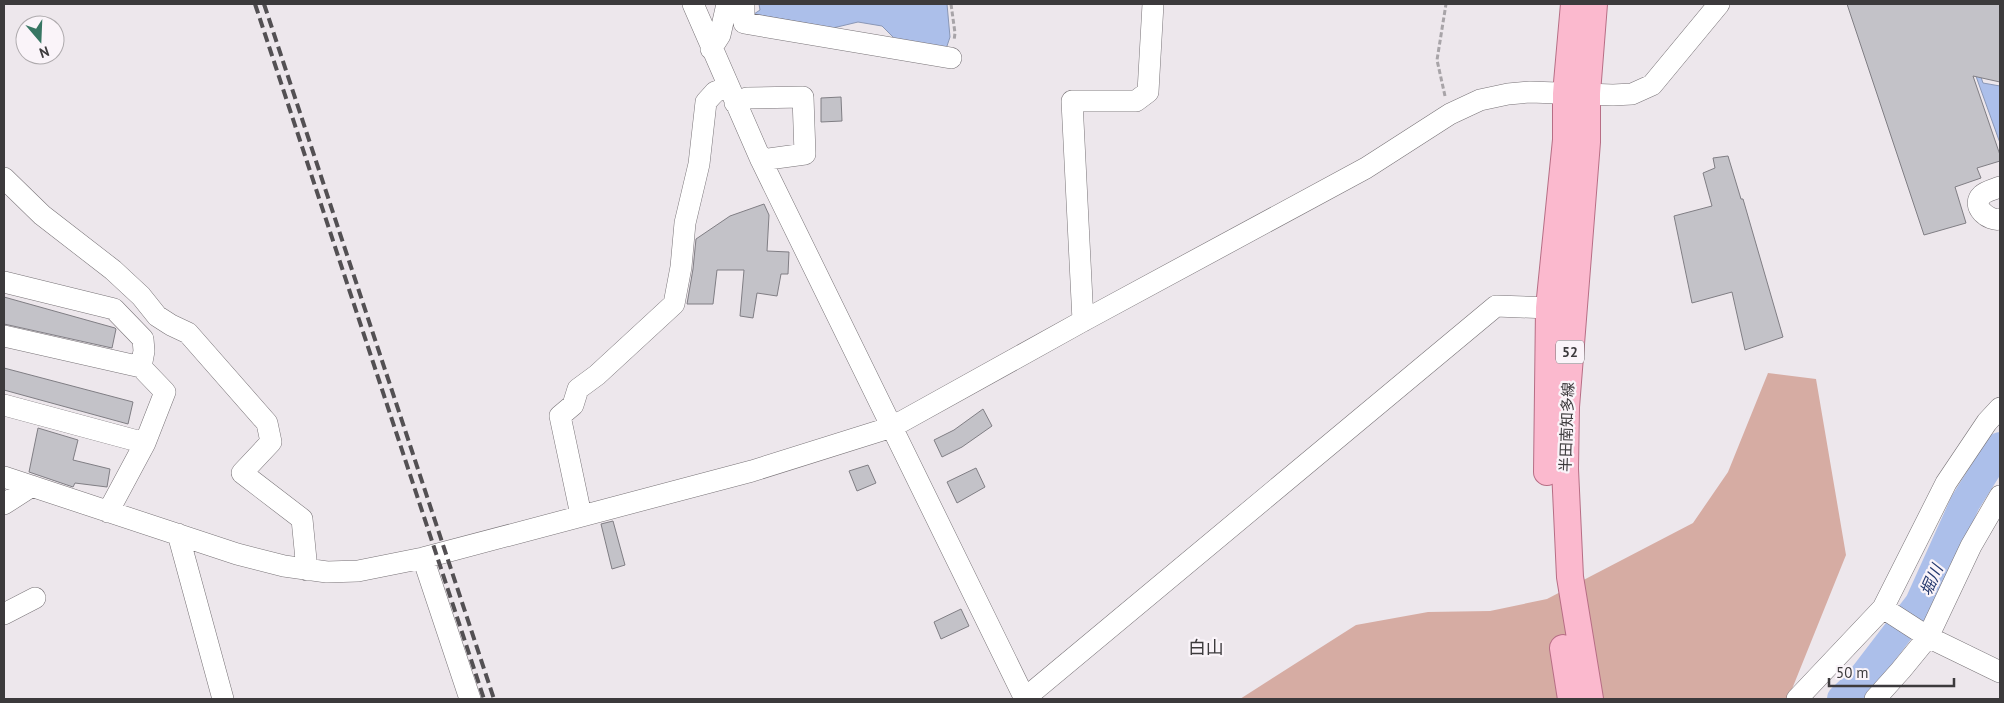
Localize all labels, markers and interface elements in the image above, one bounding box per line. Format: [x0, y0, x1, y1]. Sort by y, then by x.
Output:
north arrow [15, 15, 65, 65]
text: N [37, 42, 52, 62]
road number: 52 [1556, 341, 1584, 364]
street label: 半田南知多線 [1555, 382, 1578, 472]
water label: 堀川 [1915, 559, 1947, 599]
district label: 白山 [1188, 636, 1224, 659]
scale bar [1829, 656, 1954, 688]
text: 50 m [1836, 663, 1869, 682]

